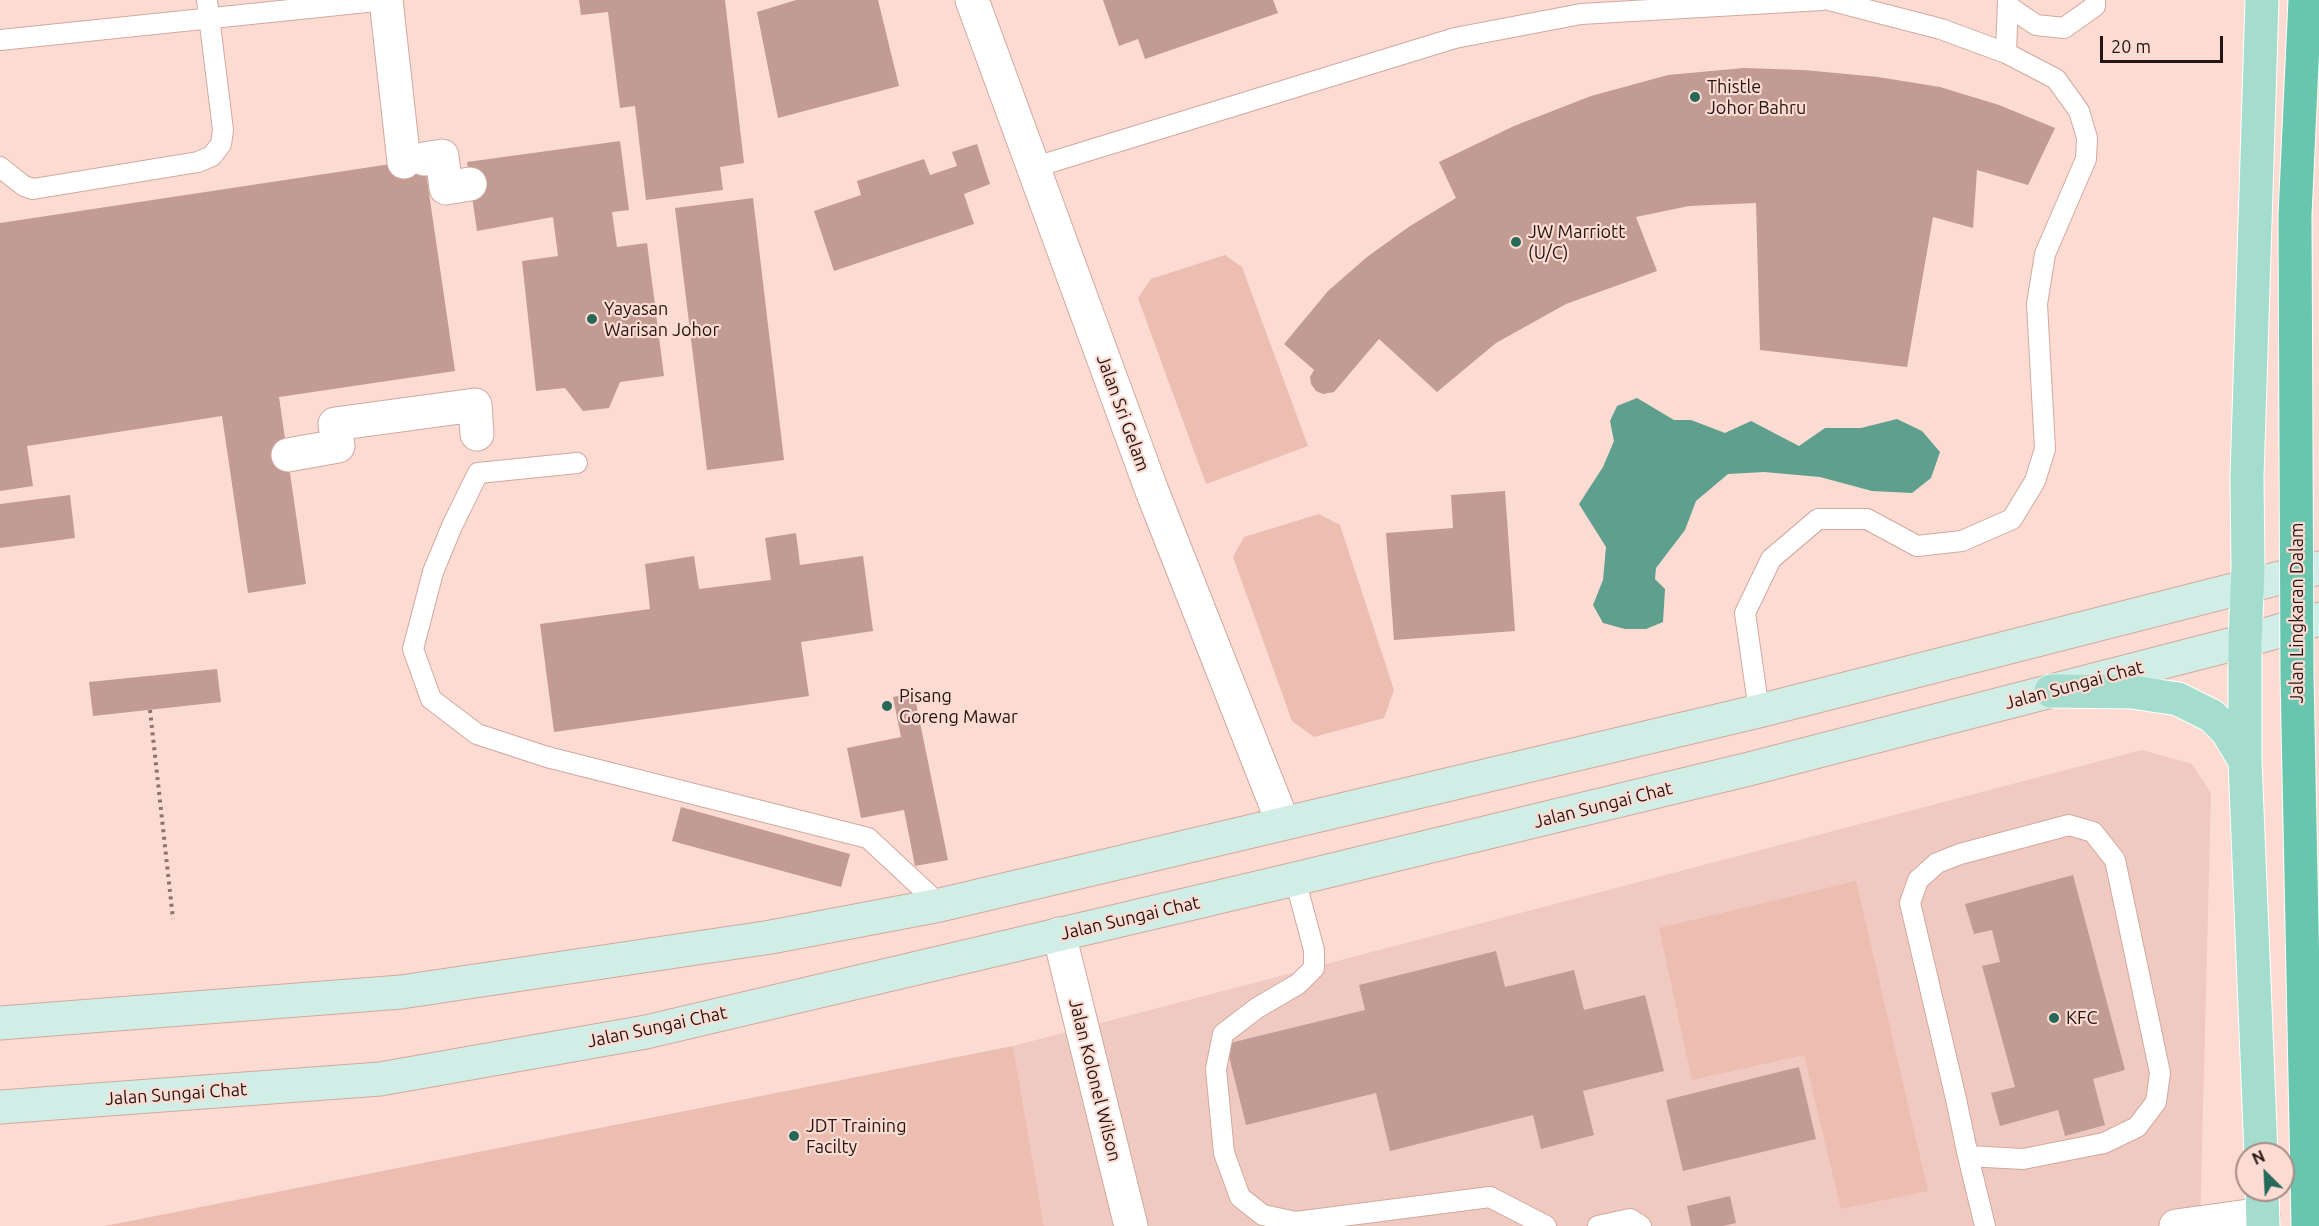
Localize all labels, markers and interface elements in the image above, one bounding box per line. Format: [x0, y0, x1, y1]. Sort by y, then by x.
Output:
scale bar [2103, 24, 2226, 62]
text: 20 m [2111, 36, 2151, 56]
place label: Thistle Johor Bahru [1707, 76, 1806, 118]
marker: Thistle Johor Bahru [1688, 90, 1702, 104]
place label: JW Marriott (U/C) [1528, 221, 1625, 264]
marker: JW Marriott (U/C) [1509, 235, 1523, 249]
place label: Yayasan Warisan Johor [604, 298, 719, 340]
marker: Yayasan Warisan Johor [585, 312, 599, 326]
street label: Jalan Sri Gelam [1092, 352, 1154, 474]
street label: Jalan Lingkaran Dalam [2286, 523, 2308, 703]
street label: Jalan Sungai Chat [2003, 656, 2145, 714]
place label: Pisang Goreng Mawar [899, 685, 1018, 728]
marker: Pisang Goreng Mawar [880, 699, 894, 713]
street label: Jalan Sungai Chat [1531, 777, 1675, 833]
street label: Jalan Sungai Chat [1058, 891, 1202, 945]
street label: Jalan Kolonel Wilson [1064, 996, 1126, 1164]
street label: Jalan Sungai Chat [585, 1002, 729, 1052]
place label: KFC [2066, 1007, 2097, 1029]
marker: KFC [2047, 1011, 2061, 1025]
street label: Jalan Sungai Chat [104, 1078, 248, 1110]
place label: JDT Training Facilty [806, 1115, 906, 1158]
marker: JDT Training Facilty [787, 1129, 801, 1143]
north arrow [2235, 1142, 2295, 1202]
text: N [2249, 1147, 2268, 1168]

